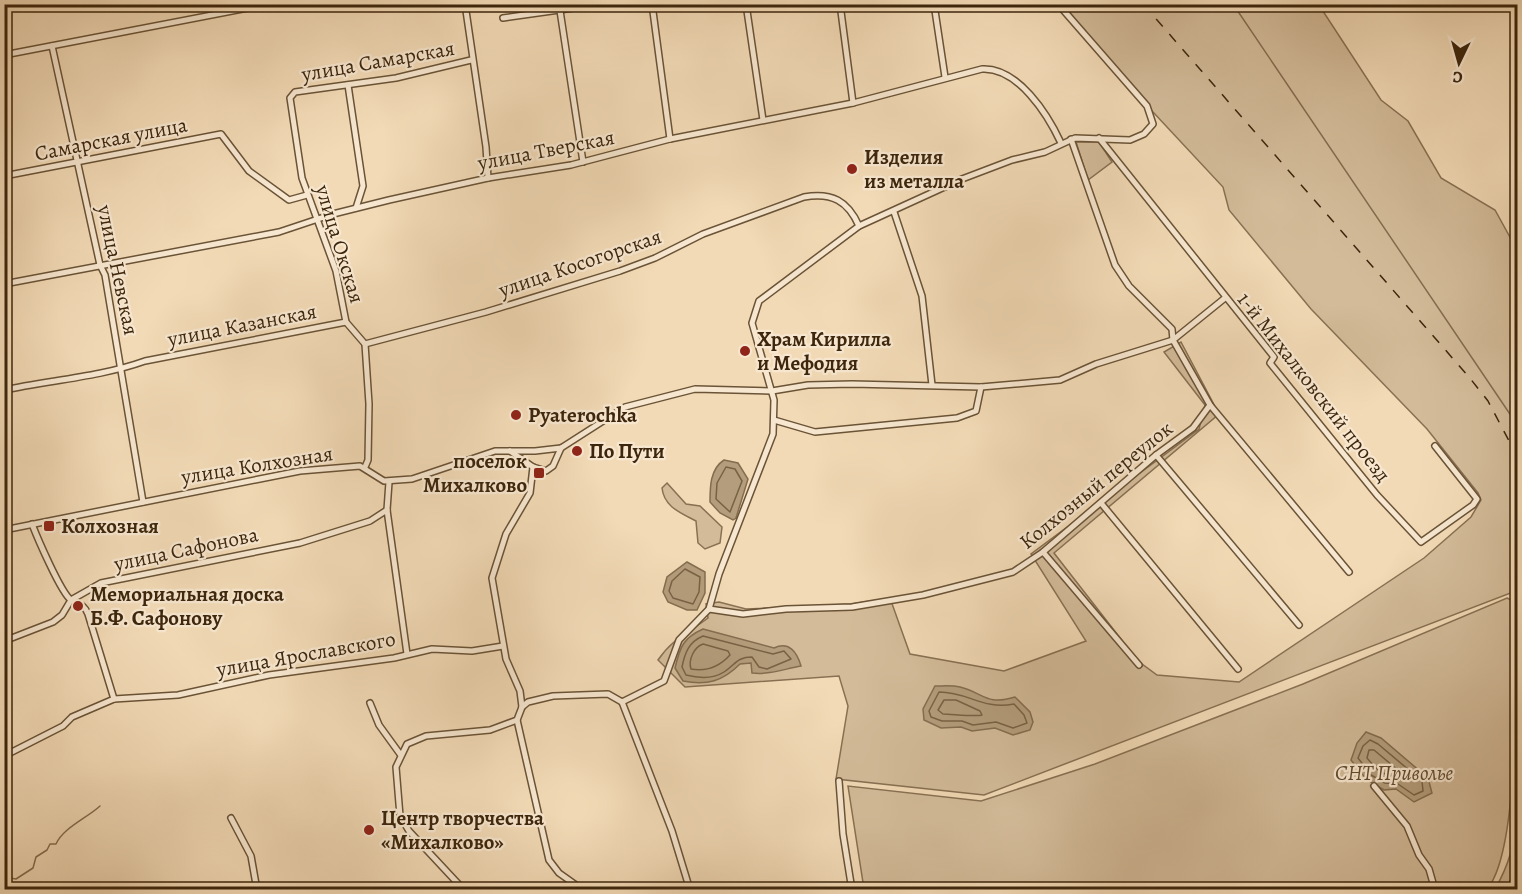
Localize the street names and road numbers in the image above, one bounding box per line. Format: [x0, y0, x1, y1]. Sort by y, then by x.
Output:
street label: улица Самарская [298, 34, 457, 88]
street label: Самарская улица [32, 110, 190, 168]
street label: улица Тверская [474, 123, 617, 177]
street label: улица Окская [308, 181, 371, 307]
street label: улица Невская [90, 201, 145, 338]
street label: улица Косогорская [494, 222, 665, 304]
street label: 1-й Михалковский проезд [1231, 286, 1397, 488]
street label: улица Казанская [164, 297, 319, 353]
street label: Колхозный переулок [1013, 414, 1179, 556]
street label: улица Колхозная [178, 439, 335, 491]
street label: улица Сафонова [110, 520, 261, 578]
street label: улица Ярославского [213, 624, 398, 684]

